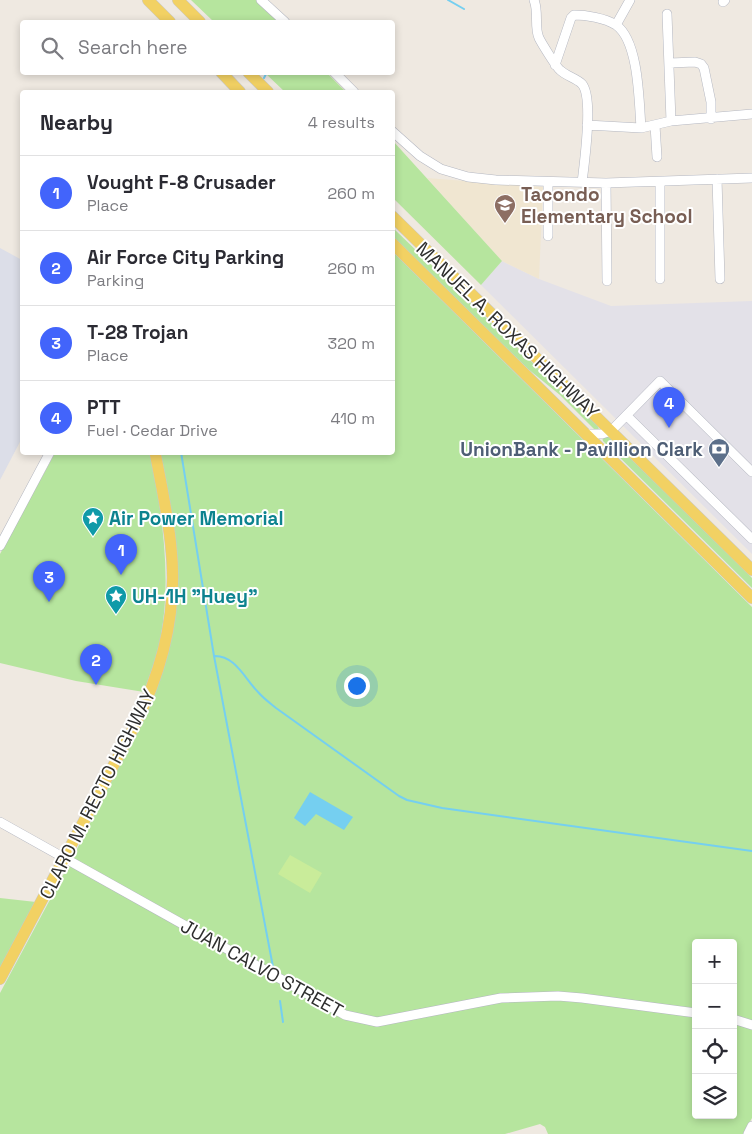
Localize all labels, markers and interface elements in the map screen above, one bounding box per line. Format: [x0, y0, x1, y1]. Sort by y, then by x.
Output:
search box [20, 20, 395, 75]
icon: search [38, 34, 66, 62]
text: Search here [78, 35, 188, 60]
text: Nearby [40, 109, 113, 136]
text: 4 results [308, 112, 375, 133]
text: Vought F-8 Crusader [87, 170, 276, 195]
place label: Tacondo Elementary School [521, 182, 693, 229]
text: 1 [52, 183, 60, 204]
text: 260 m [327, 183, 375, 204]
school or university icon: Tacondo Elementary School [493, 193, 517, 224]
text: Place [87, 195, 129, 216]
street label: MANUEL A. ROXAS HIGHWAY [411, 236, 605, 425]
text: Air Force City Parking [87, 245, 284, 270]
text: 2 [51, 258, 61, 279]
text: 260 m [327, 258, 375, 279]
text: Parking [87, 270, 144, 291]
text: T-28 Trojan [87, 320, 188, 345]
text: 3 [51, 333, 61, 354]
text: 320 m [328, 333, 375, 354]
text: Place [87, 345, 129, 366]
pin: 4 [653, 387, 685, 428]
text: PTT [87, 395, 121, 420]
text: 4 [51, 408, 61, 429]
text: 410 m [331, 408, 375, 429]
text: Fuel · Cedar Drive [87, 420, 218, 441]
place label: UnionBank - Pavillion Clark [460, 437, 703, 462]
bank icon: UnionBank - Pavillion Clark [707, 437, 731, 468]
place icon: Air Power Memorial [81, 506, 105, 537]
place label: Air Power Memorial [109, 506, 284, 531]
pin: 1 [105, 534, 137, 575]
pin: 3 [33, 561, 65, 602]
place icon: UH-1H "Huey" [104, 584, 128, 615]
place label: UH-1H "Huey" [132, 584, 258, 609]
pin: 2 [80, 644, 112, 685]
your location [344, 673, 370, 699]
street label: CLARO M. RECTO HIGHWAY [33, 685, 162, 904]
street label: JUAN CALVO STREET [176, 913, 347, 1023]
map controls [692, 939, 737, 1119]
button: + [692, 939, 737, 984]
button: − [692, 984, 737, 1029]
button: locate [692, 1029, 737, 1074]
button: layers [692, 1074, 737, 1119]

